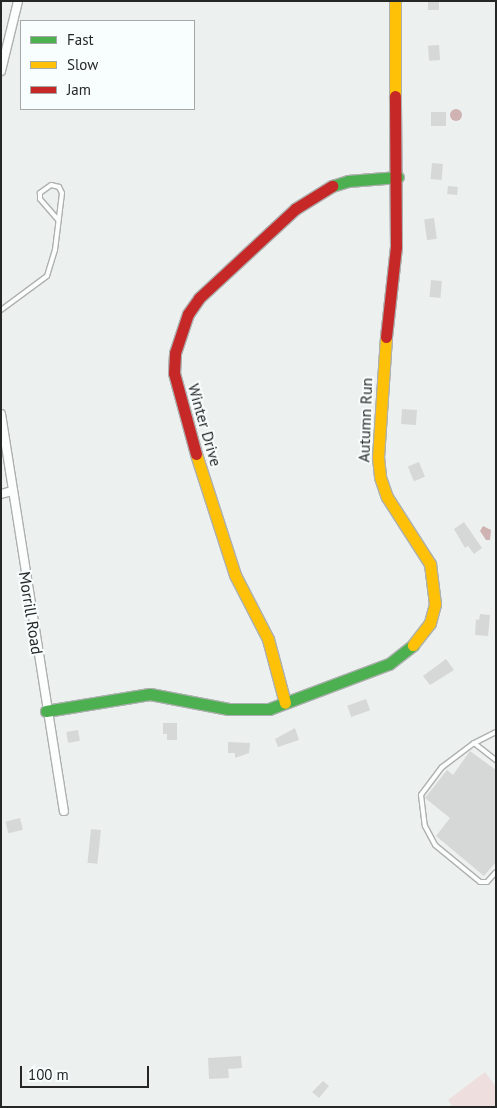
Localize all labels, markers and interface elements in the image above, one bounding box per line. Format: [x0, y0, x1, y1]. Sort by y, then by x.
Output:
legend [20, 20, 195, 110]
text: Fast [67, 30, 94, 49]
text: Slow [67, 55, 98, 74]
text: Jam [67, 80, 91, 99]
street label: Autumn Run [354, 377, 376, 463]
street label: Winter Drive [184, 381, 226, 469]
street label: Morrill Road [15, 570, 47, 656]
scale bar [22, 1056, 151, 1088]
text: 100 m [28, 1065, 69, 1084]

